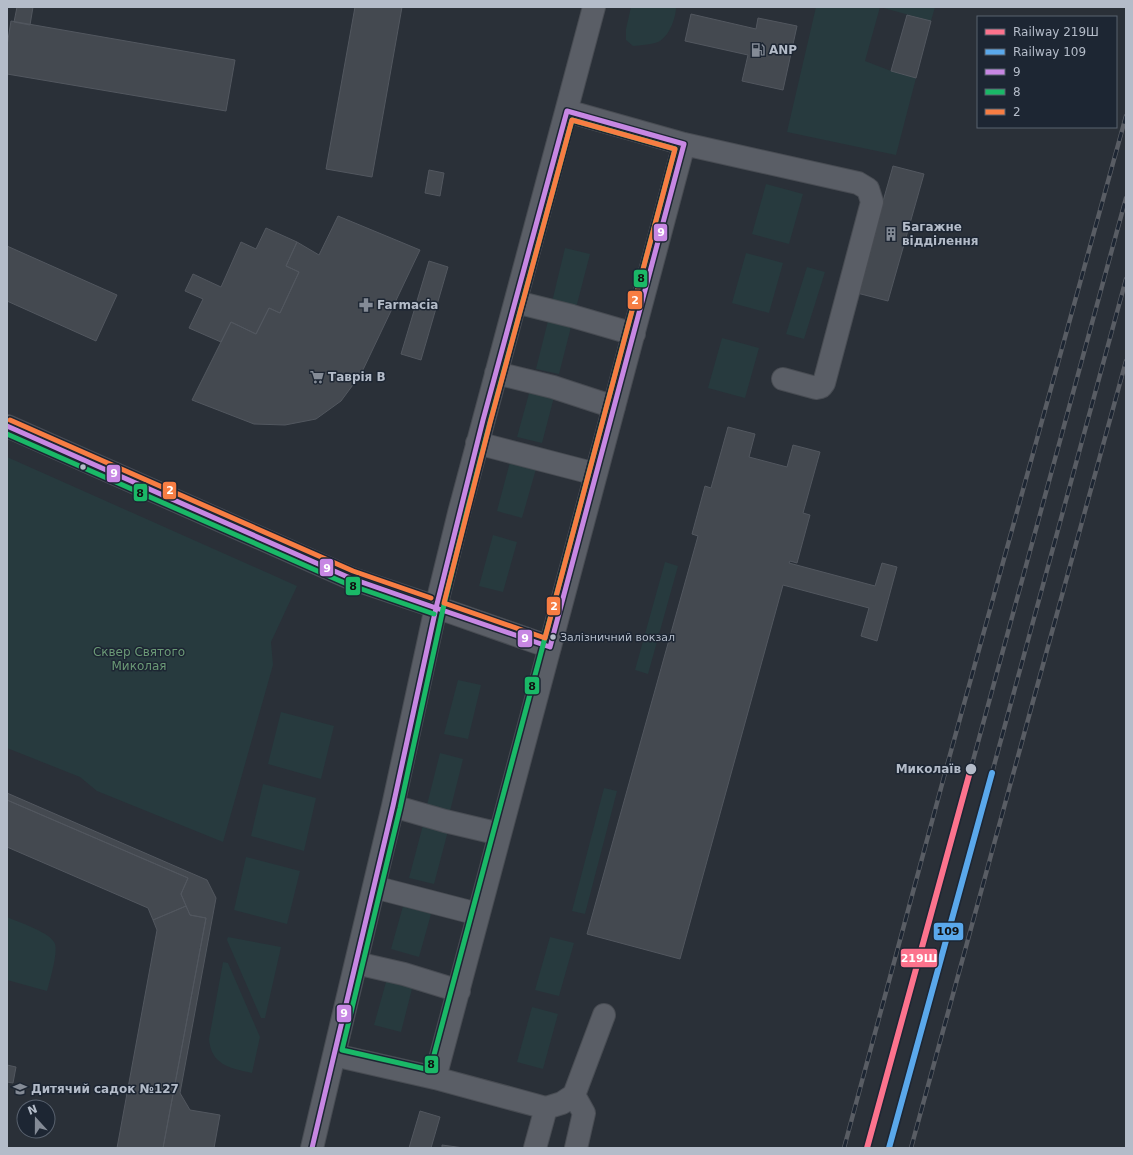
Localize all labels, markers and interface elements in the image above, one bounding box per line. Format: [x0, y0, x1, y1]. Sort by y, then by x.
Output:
legend [977, 16, 1117, 128]
text: Railway 219Ш [1013, 25, 1099, 39]
fuel station icon: ANP [750, 42, 766, 58]
place label: ANP [769, 43, 797, 57]
text: Railway 109 [1013, 45, 1086, 59]
text: 9 [1013, 65, 1021, 79]
text: 8 [1013, 85, 1021, 99]
text: 2 [1013, 105, 1021, 119]
place label: Багажне відділення [902, 220, 978, 248]
line badge: 9 [653, 223, 668, 242]
text: 9 [657, 226, 665, 239]
building icon: Багажне відділення [883, 226, 899, 242]
line badge: 8 [633, 269, 648, 288]
text: 8 [637, 272, 645, 285]
line badge: 2 [627, 290, 643, 310]
text: 2 [631, 294, 639, 307]
pharmacy icon: Farmacia [358, 297, 374, 313]
place label: Farmacia [377, 298, 438, 312]
supermarket icon: Таврія В [309, 369, 325, 385]
place label: Таврія В [328, 370, 386, 384]
unlabelled marker [78, 462, 88, 472]
line badge: 9 [106, 464, 121, 483]
text: 9 [110, 467, 118, 480]
line badge: 2 [162, 481, 177, 500]
line badge: 8 [133, 483, 148, 502]
text: 2 [166, 484, 174, 497]
text: 8 [136, 487, 144, 500]
line badge: 9 [319, 558, 334, 577]
text: 9 [323, 562, 331, 575]
line badge: 8 [345, 576, 361, 596]
text: 8 [349, 580, 357, 593]
line badge: 2 [546, 596, 561, 616]
text: 2 [550, 600, 558, 613]
line badge: 9 [517, 629, 533, 648]
place label: Залізничний вокзал [560, 631, 675, 644]
text: 9 [521, 632, 529, 645]
marker: Залізничний вокзал [548, 632, 558, 642]
park label: Сквер Святого Миколая [93, 645, 185, 673]
line badge: 8 [524, 676, 540, 695]
text: 8 [528, 680, 536, 693]
place label: Миколаїв [896, 762, 961, 776]
marker: Миколаїв [964, 762, 978, 776]
line badge: 109 [933, 922, 964, 941]
text: 109 [937, 925, 959, 938]
line badge: 219Ш [900, 948, 938, 968]
text: 219Ш [901, 952, 937, 965]
line badge: 9 [336, 1004, 352, 1023]
text: 9 [340, 1007, 348, 1020]
line badge: 8 [424, 1055, 439, 1074]
text: 8 [427, 1058, 435, 1071]
school or university icon: Дитячий садок №127 [12, 1081, 28, 1097]
place label: Дитячий садок №127 [31, 1082, 179, 1096]
north arrow [16, 1099, 56, 1139]
text: N [26, 1102, 39, 1118]

